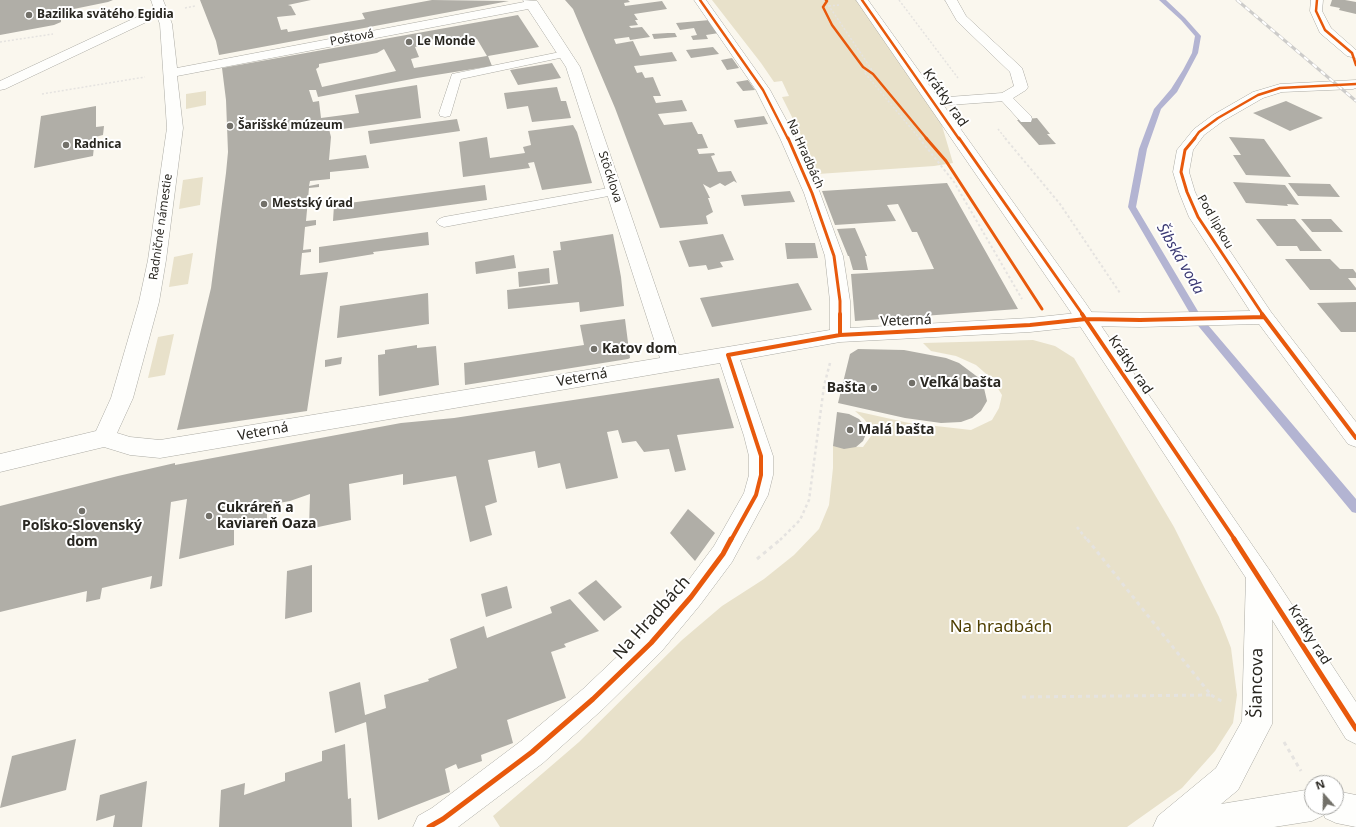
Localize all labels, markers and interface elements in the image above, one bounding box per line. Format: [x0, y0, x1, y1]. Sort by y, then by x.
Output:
place label: Bazilika svätého Egidia [37, 8, 174, 22]
marker: Bazilika svätého Egidia [24, 10, 34, 20]
street label: Poštová [329, 27, 375, 49]
place label: Le Monde [417, 35, 475, 49]
marker: Le Monde [404, 37, 414, 47]
street label: Krátky rad [919, 66, 971, 130]
street label: Na Hradbách [783, 117, 827, 191]
place label: Šarišské múzeum [238, 119, 343, 133]
marker: Šarišské múzeum [225, 121, 235, 131]
place label: Radnica [74, 138, 121, 152]
marker: Radnica [61, 140, 71, 150]
street label: Stöcklova [595, 149, 625, 205]
street label: Radničné námestie [146, 173, 176, 281]
street label: Pod lipkou [1194, 193, 1236, 251]
place label: Mestský úrad [272, 197, 353, 211]
marker: Mestský úrad [259, 199, 269, 209]
water label: Šibská voda [1152, 220, 1208, 298]
street label: Veterná [880, 312, 932, 330]
street label: Krátky rad [1104, 332, 1156, 398]
place label: Katov dom [602, 341, 677, 357]
marker: Katov dom [589, 344, 599, 354]
street label: Veterná [555, 365, 609, 391]
place label: Veľká bašta [920, 375, 1001, 391]
marker: Veľká bašta [907, 378, 917, 388]
place label: Bašta [827, 380, 866, 396]
marker: Bašta [869, 383, 879, 393]
street label: Veterná [236, 419, 290, 445]
place label: Malá bašta [858, 422, 935, 438]
marker: Malá bašta [845, 425, 855, 435]
place label: Cukráreň a kaviareň Oaza [217, 500, 316, 532]
marker: Poľsko-Slovenský dom [77, 506, 87, 516]
marker: Cukráreň a kaviareň Oaza [204, 511, 214, 521]
place label: Poľsko-Slovenský dom [22, 518, 142, 550]
street label: Na Hradbách [609, 572, 695, 664]
street label: Krátky rad [1284, 602, 1334, 668]
park label: Na hradbách [950, 617, 1052, 637]
street label: Šiancova [1246, 648, 1268, 718]
north arrow [1304, 775, 1344, 815]
text: N [1313, 776, 1327, 793]

